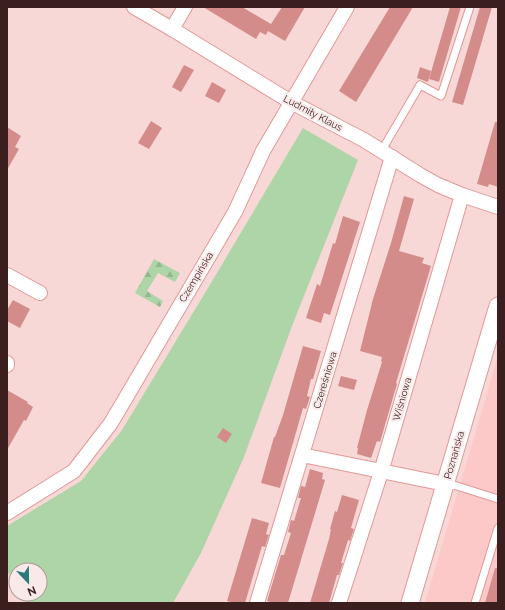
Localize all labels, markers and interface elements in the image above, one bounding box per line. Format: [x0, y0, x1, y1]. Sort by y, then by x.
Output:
street label: Ludmiły Klaus [282, 93, 344, 133]
street label: Czempińska [177, 250, 215, 304]
street label: Czereśniowa [311, 350, 339, 410]
street label: Wiśniowa [391, 376, 413, 422]
street label: Poznańska [442, 430, 466, 480]
north arrow [8, 562, 48, 602]
text: N [25, 583, 38, 598]

